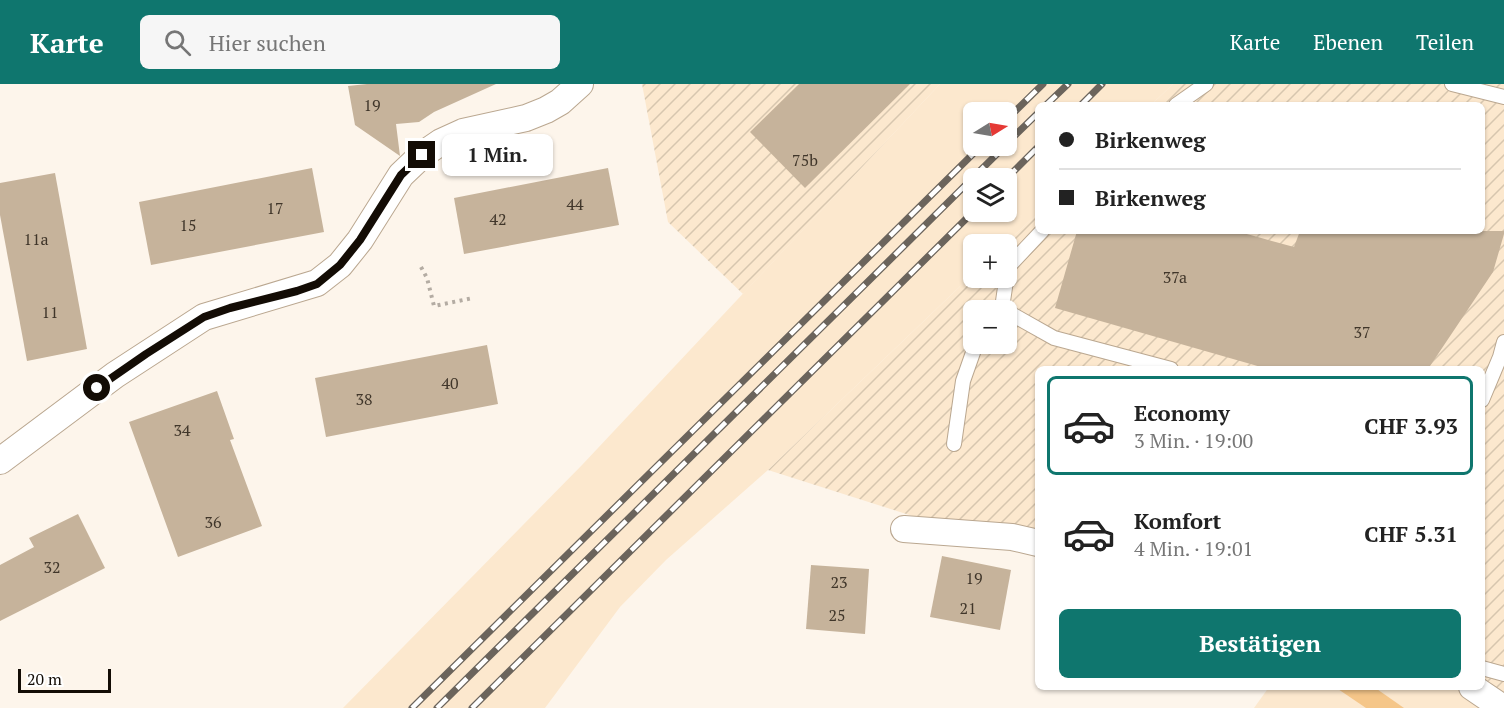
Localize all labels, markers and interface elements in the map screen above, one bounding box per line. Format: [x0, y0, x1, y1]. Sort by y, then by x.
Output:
search box [140, 15, 560, 69]
text: Karte [30, 24, 104, 61]
icon: search [161, 26, 194, 59]
text: Hier suchen [209, 28, 326, 57]
text: Karte [1230, 28, 1280, 56]
text: Ebenen [1313, 28, 1383, 56]
text: Teilen [1416, 28, 1474, 56]
house number: 19 [363, 94, 381, 116]
north arrow [963, 102, 1017, 156]
map controls [963, 102, 1017, 354]
text: Birkenweg [1095, 125, 1206, 154]
callout: 1 Min. [443, 134, 554, 176]
route end [408, 141, 435, 168]
text: 1 Min. [467, 141, 528, 168]
house number: 75b [792, 149, 818, 171]
button: layers [963, 168, 1017, 222]
text: Birkenweg [1095, 183, 1206, 212]
house number: 44 [566, 193, 584, 215]
house number: 17 [266, 197, 284, 219]
house number: 42 [489, 208, 507, 230]
house number: 15 [179, 214, 197, 236]
house number: 11a [23, 228, 49, 250]
button: + [963, 234, 1017, 288]
house number: 37a [1163, 266, 1187, 288]
button: − [963, 300, 1017, 354]
house number: 11 [41, 301, 59, 323]
house number: 37 [1353, 321, 1371, 343]
house number: 40 [441, 372, 459, 394]
route start [83, 374, 110, 401]
house number: 38 [355, 388, 373, 410]
text: Economy [1134, 398, 1230, 427]
icon: car [1062, 399, 1116, 453]
text: CHF 3.93 [1364, 411, 1458, 440]
house number: 34 [173, 419, 191, 441]
text: 3 Min. · 19:00 [1134, 427, 1253, 454]
text: Komfort [1134, 506, 1221, 535]
icon: car [1062, 507, 1116, 561]
house number: 36 [204, 511, 222, 533]
text: CHF 5.31 [1364, 519, 1458, 548]
text: 4 Min. · 19:01 [1134, 535, 1253, 562]
house number: 32 [43, 556, 61, 578]
house number: 19 [965, 567, 983, 589]
house number: 23 [830, 571, 848, 593]
house number: 21 [959, 597, 977, 619]
house number: 25 [828, 604, 846, 626]
button: Bestätigen [1059, 609, 1461, 678]
scale bar [18, 666, 111, 694]
text: 20 m [27, 668, 62, 690]

